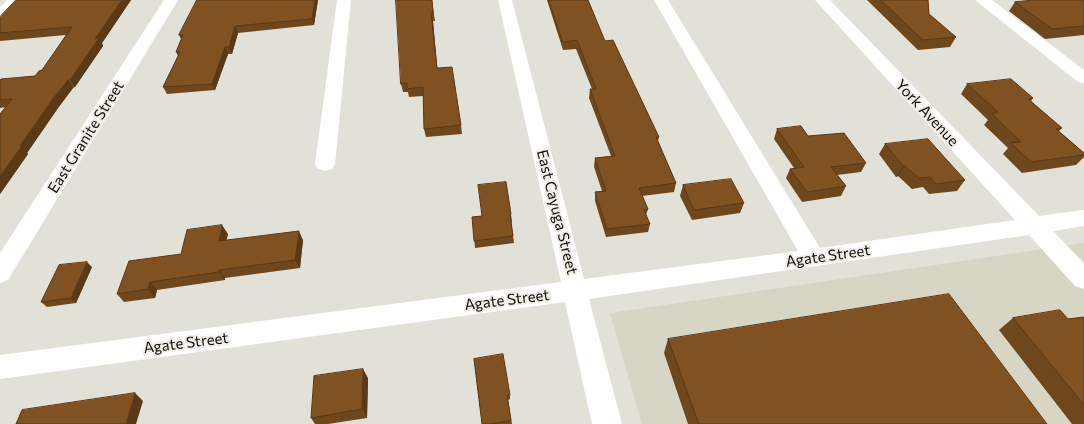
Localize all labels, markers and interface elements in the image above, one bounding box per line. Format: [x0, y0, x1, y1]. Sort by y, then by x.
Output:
street label: York Avenue [892, 76, 962, 150]
street label: East Granite Street [44, 78, 128, 196]
street label: East Cayuga Street [533, 148, 581, 276]
street label: Agate Street [785, 241, 871, 271]
street label: Agate Street [464, 286, 550, 314]
street label: Agate Street [143, 329, 229, 357]

